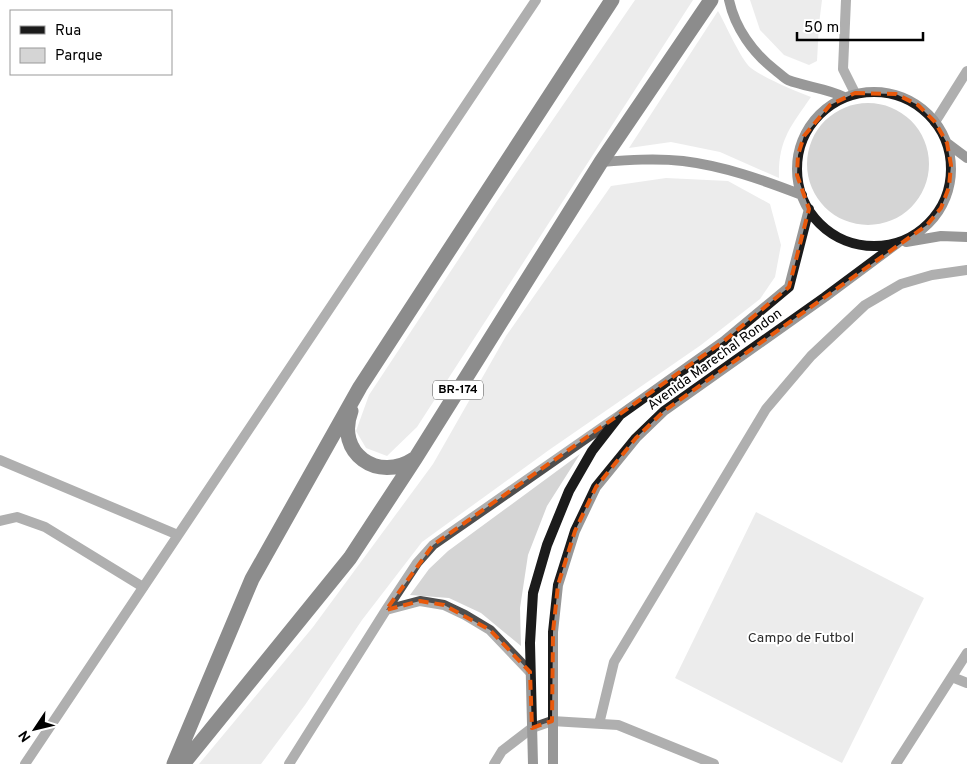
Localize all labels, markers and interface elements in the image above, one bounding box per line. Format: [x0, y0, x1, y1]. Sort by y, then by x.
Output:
legend [10, 10, 172, 75]
scale bar [797, 10, 923, 42]
text: 50 m [804, 19, 839, 38]
text: Rua [55, 22, 81, 41]
text: Parque [55, 47, 103, 66]
street label: Avenida Marechal Rondon [644, 305, 786, 415]
road number: BR-174 [433, 380, 483, 400]
park label: Campo de Futbol [748, 630, 854, 647]
north arrow [10, 704, 60, 754]
text: N [16, 727, 35, 745]

